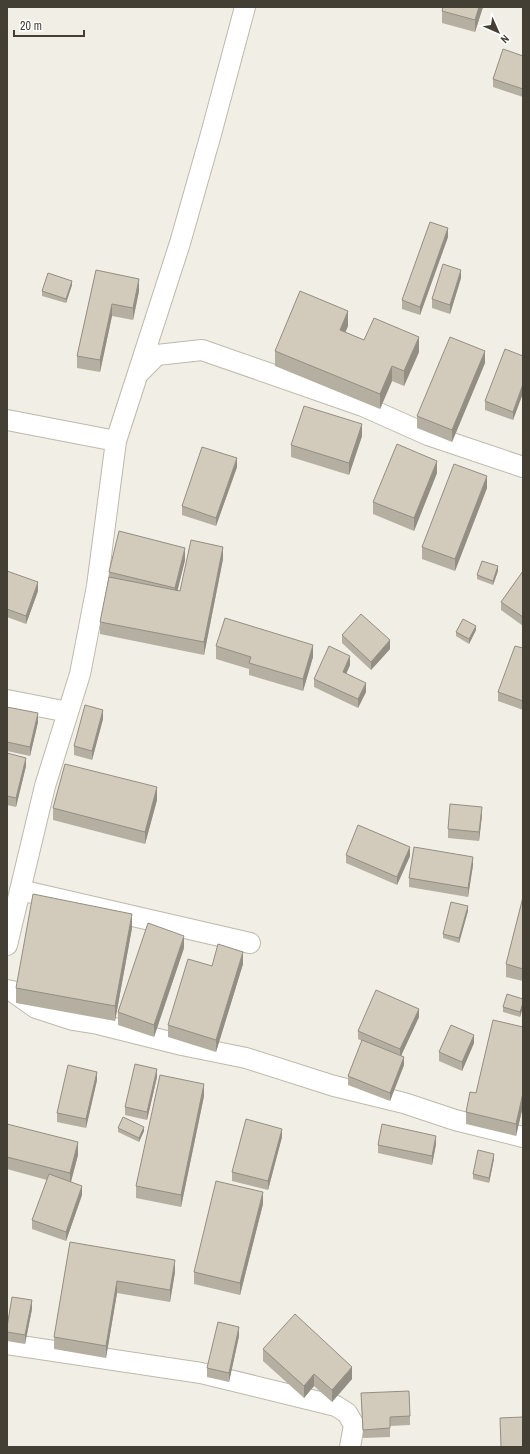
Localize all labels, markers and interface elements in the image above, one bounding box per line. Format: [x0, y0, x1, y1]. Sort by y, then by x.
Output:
scale bar [14, 12, 84, 38]
north arrow [478, 12, 518, 52]
text: 20 m [20, 18, 42, 34]
text: N [498, 32, 512, 46]

